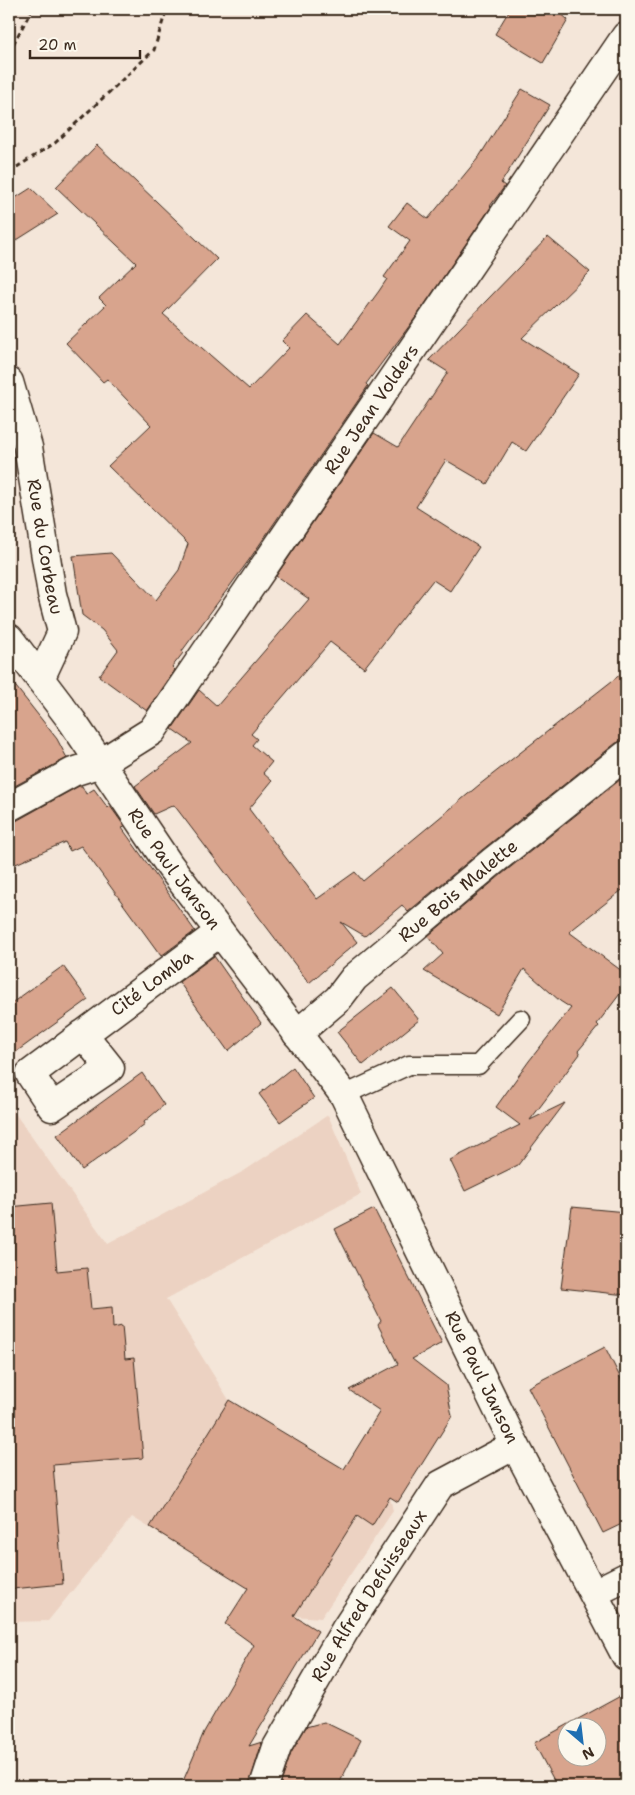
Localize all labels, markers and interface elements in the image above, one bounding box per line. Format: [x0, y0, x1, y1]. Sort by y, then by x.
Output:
scale bar [30, 28, 140, 60]
text: 20 m [38, 35, 77, 55]
street label: Rue Jean Volders [319, 340, 424, 479]
street label: Rue du Corbeau [21, 477, 69, 617]
street label: Rue Paul Janson [122, 803, 226, 935]
street label: Rue Bois Malette [393, 834, 523, 948]
street label: Cité Lomba [106, 944, 198, 1022]
street label: Rue Paul Janson [439, 1307, 524, 1448]
street label: Rue Alfred Defuisseaux [305, 1505, 432, 1686]
north arrow [558, 1718, 608, 1768]
text: N [579, 1743, 597, 1764]

